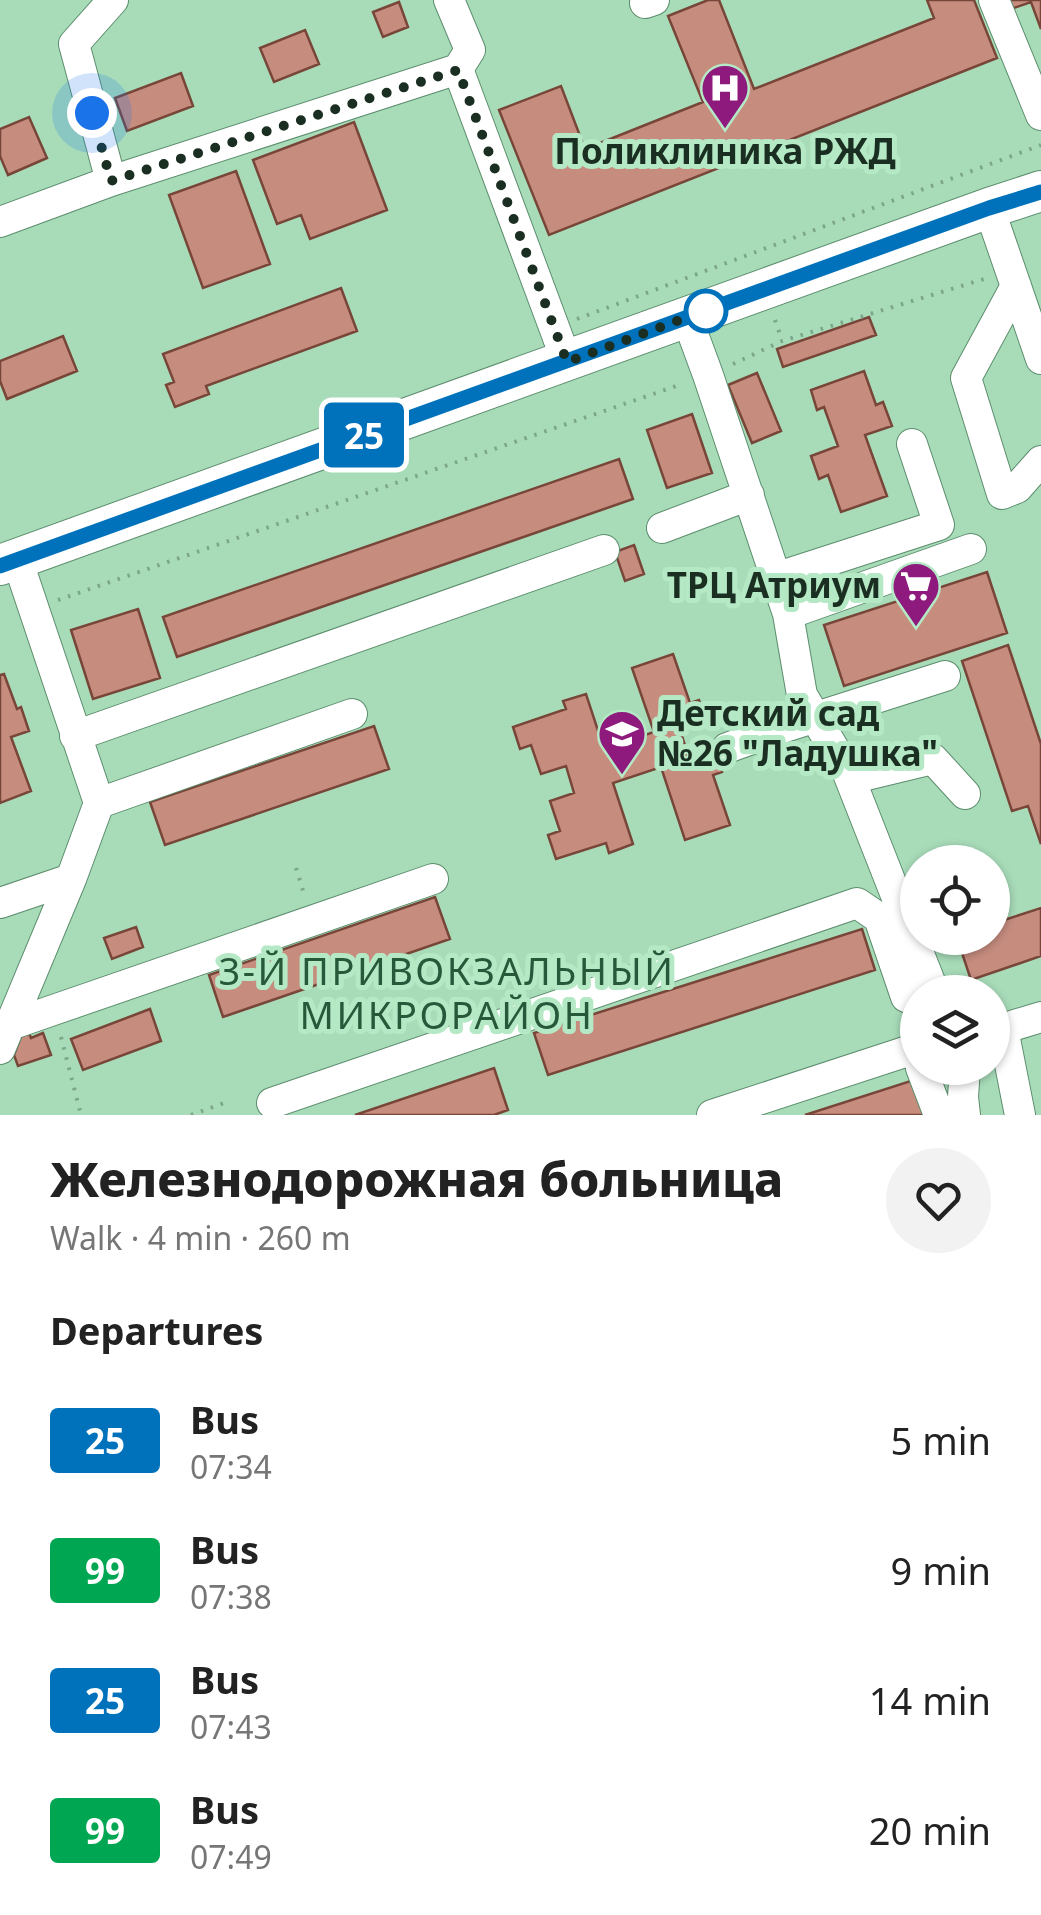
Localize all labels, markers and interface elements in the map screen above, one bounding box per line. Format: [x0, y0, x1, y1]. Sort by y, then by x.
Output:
hospital icon: Поликлиника РЖД [699, 62, 751, 130]
your location [67, 88, 117, 138]
place label: Поликлиника РЖД [554, 127, 896, 174]
unlabelled marker [685, 290, 727, 332]
line badge: 25 [319, 402, 409, 468]
text: 25 [344, 412, 384, 459]
supermarket icon: ТРЦ Атриум [890, 560, 942, 628]
place label: ТРЦ Атриум [667, 561, 881, 608]
place label: Детский сад №26 "Ладушка" [657, 689, 938, 776]
school or university icon: Детский сад №26 "Ладушка" [596, 708, 648, 776]
map controls [900, 845, 1010, 1085]
button: locate [900, 845, 1010, 955]
district label: 3-Й ПРИВОКЗАЛЬНЫЙ МИКРОРАЙОН [218, 944, 676, 1040]
button: layers [900, 975, 1010, 1085]
text: Железнодорожная больница [50, 1146, 783, 1211]
button: heart [886, 1148, 991, 1253]
text: Walk · 4 min · 260 m [50, 1216, 351, 1259]
text: Departures [50, 1304, 263, 1356]
text: Bus [190, 1393, 259, 1445]
text: 5 min [891, 1414, 991, 1466]
text: 25 [85, 1417, 125, 1464]
text: 07:34 [190, 1445, 272, 1488]
text: Bus [190, 1523, 259, 1575]
text: 9 min [891, 1544, 991, 1596]
text: 99 [85, 1547, 125, 1594]
text: 07:38 [190, 1575, 272, 1618]
text: Bus [190, 1653, 259, 1705]
text: 14 min [869, 1674, 991, 1726]
text: 25 [85, 1677, 125, 1724]
text: 07:43 [190, 1705, 272, 1748]
text: Bus [190, 1783, 259, 1835]
text: 20 min [869, 1804, 991, 1856]
text: 99 [85, 1807, 125, 1854]
text: 07:49 [190, 1835, 272, 1878]

